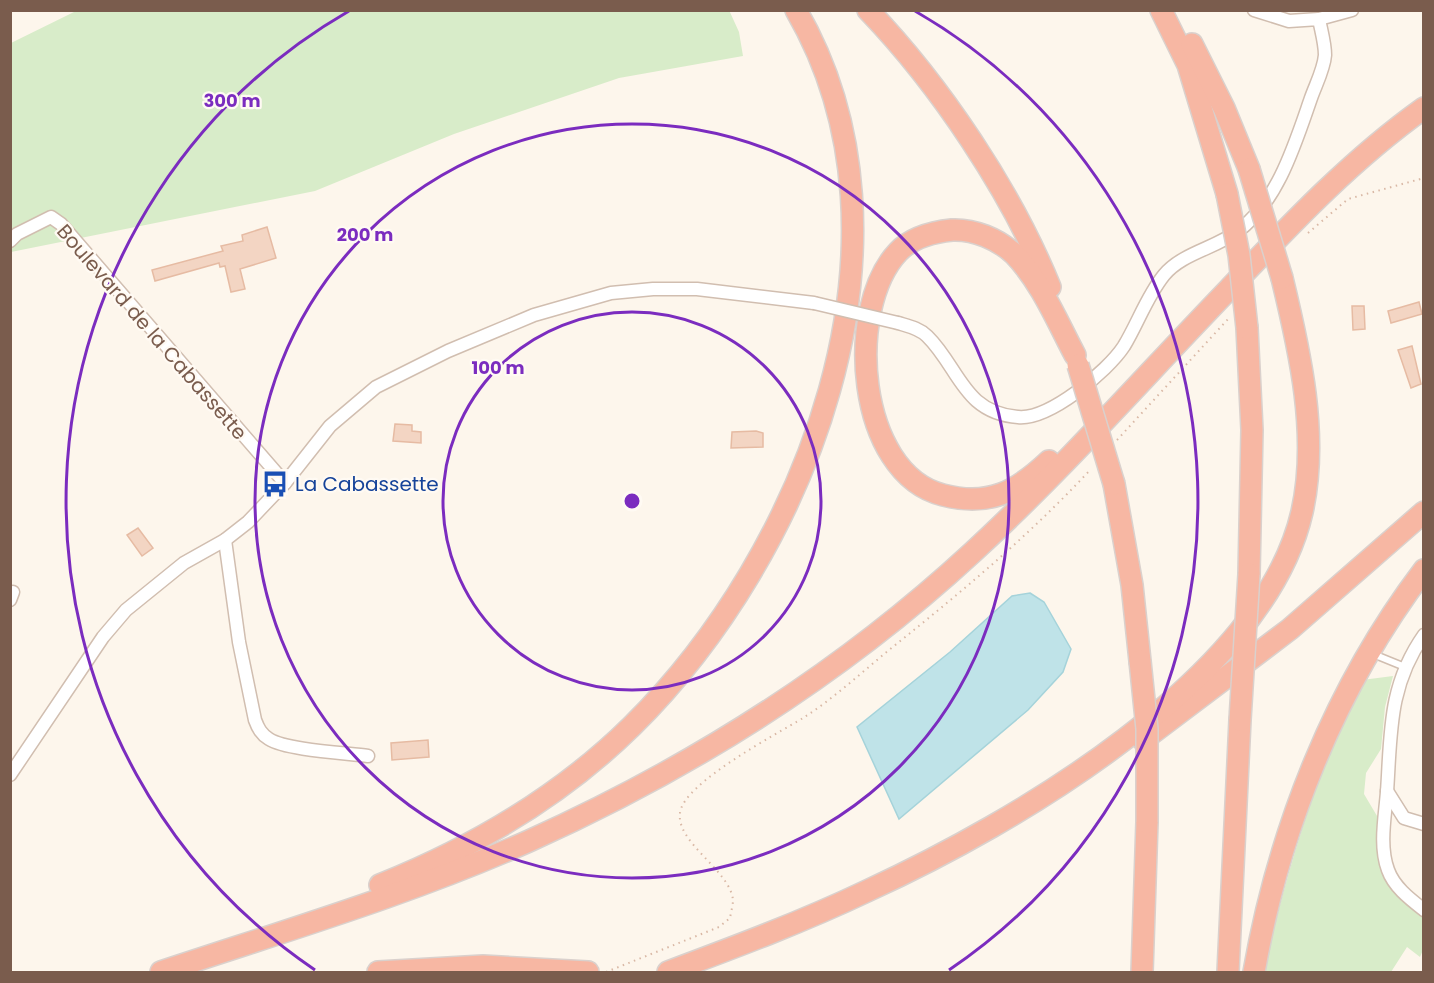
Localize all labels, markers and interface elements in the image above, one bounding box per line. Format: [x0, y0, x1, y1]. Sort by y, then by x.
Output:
text: 300 m [203, 88, 261, 113]
street label: Boulevard de la Cabassette [50, 218, 254, 446]
text: 200 m [337, 222, 393, 247]
text: 100 m [471, 355, 525, 380]
bus stop icon: La Cabassette [260, 469, 290, 499]
place label: La Cabassette [295, 470, 439, 498]
centre of rings [622, 491, 642, 511]

